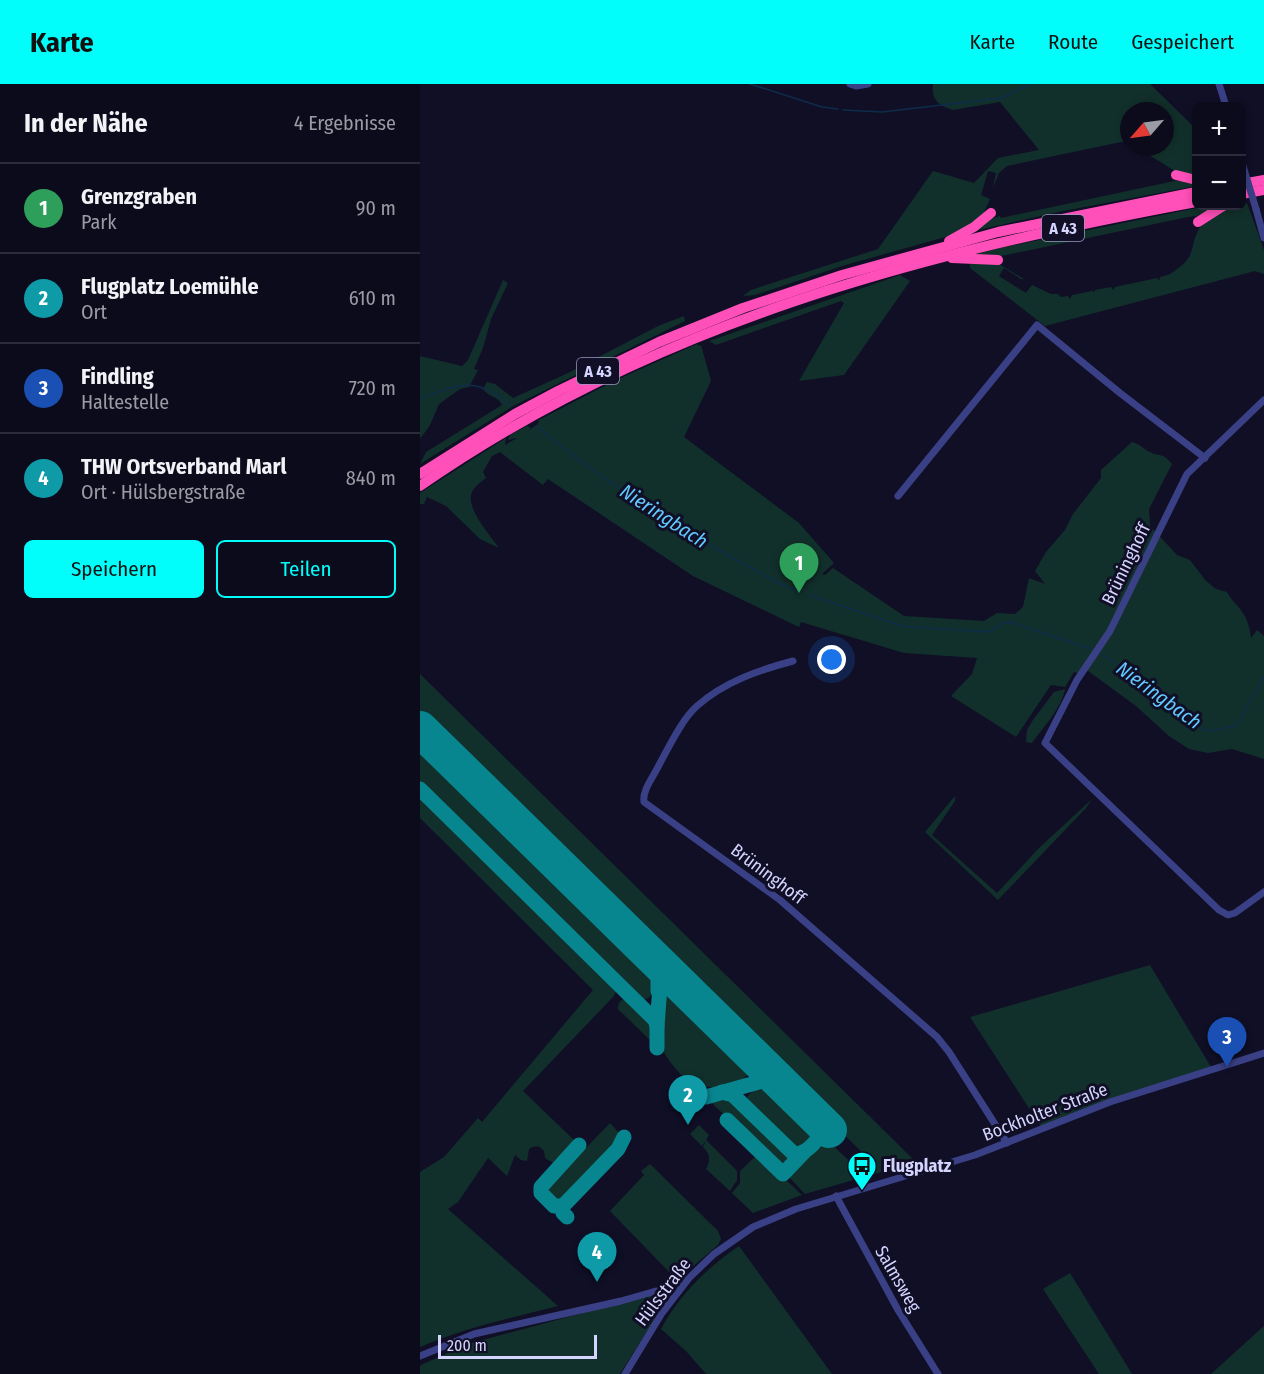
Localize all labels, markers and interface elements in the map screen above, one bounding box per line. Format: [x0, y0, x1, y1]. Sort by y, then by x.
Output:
text: Karte [30, 26, 94, 59]
text: Karte [970, 29, 1015, 55]
text: Route [1048, 29, 1098, 55]
text: Gespeichert [1131, 29, 1234, 55]
north arrow [1120, 102, 1174, 156]
map controls [1192, 102, 1246, 210]
button: + [1192, 102, 1246, 156]
text: In der Nähe [24, 108, 148, 139]
text: 4 Ergebnisse [294, 111, 396, 135]
button: − [1192, 156, 1246, 210]
text: Grenzgraben [81, 183, 197, 210]
text: 1 [39, 196, 48, 220]
text: 90 m [356, 196, 396, 220]
text: Park [81, 210, 117, 234]
road number: A 43 [1042, 215, 1084, 241]
text: Flugplatz Loemühle [81, 273, 259, 300]
text: 2 [39, 286, 48, 310]
text: 610 m [349, 286, 396, 310]
text: Ort [81, 300, 107, 324]
road number: A 43 [577, 358, 619, 384]
text: Findling [81, 363, 154, 390]
text: 3 [39, 376, 48, 400]
text: 720 m [349, 376, 396, 400]
text: Haltestelle [81, 390, 169, 414]
text: THW Ortsverband Marl [81, 453, 287, 480]
text: 4 [38, 466, 49, 490]
text: 840 m [346, 466, 396, 490]
water label: Nieringbach [616, 479, 712, 553]
text: Ort · Hülsbergstraße [81, 480, 245, 504]
street label: Brüninghoff [1097, 519, 1156, 608]
button: Speichern [24, 540, 204, 598]
button: Teilen [216, 540, 396, 598]
pin: 1 [780, 544, 818, 593]
your location [817, 645, 846, 674]
water label: Nieringbach [1112, 656, 1206, 734]
street label: Brüninghoff [726, 839, 811, 910]
pin: 3 [1208, 1018, 1246, 1067]
pin: 2 [668, 1076, 708, 1125]
street label: Bockholter Straße [979, 1078, 1111, 1146]
bus stop icon: Flugplatz [846, 1150, 878, 1192]
place label: Flugplatz [883, 1155, 952, 1177]
pin: 4 [578, 1232, 616, 1282]
street label: Salmsweg [870, 1242, 926, 1317]
street label: Hülsstraße [630, 1254, 696, 1330]
scale bar [438, 1332, 597, 1360]
text: 200 m [447, 1336, 487, 1355]

